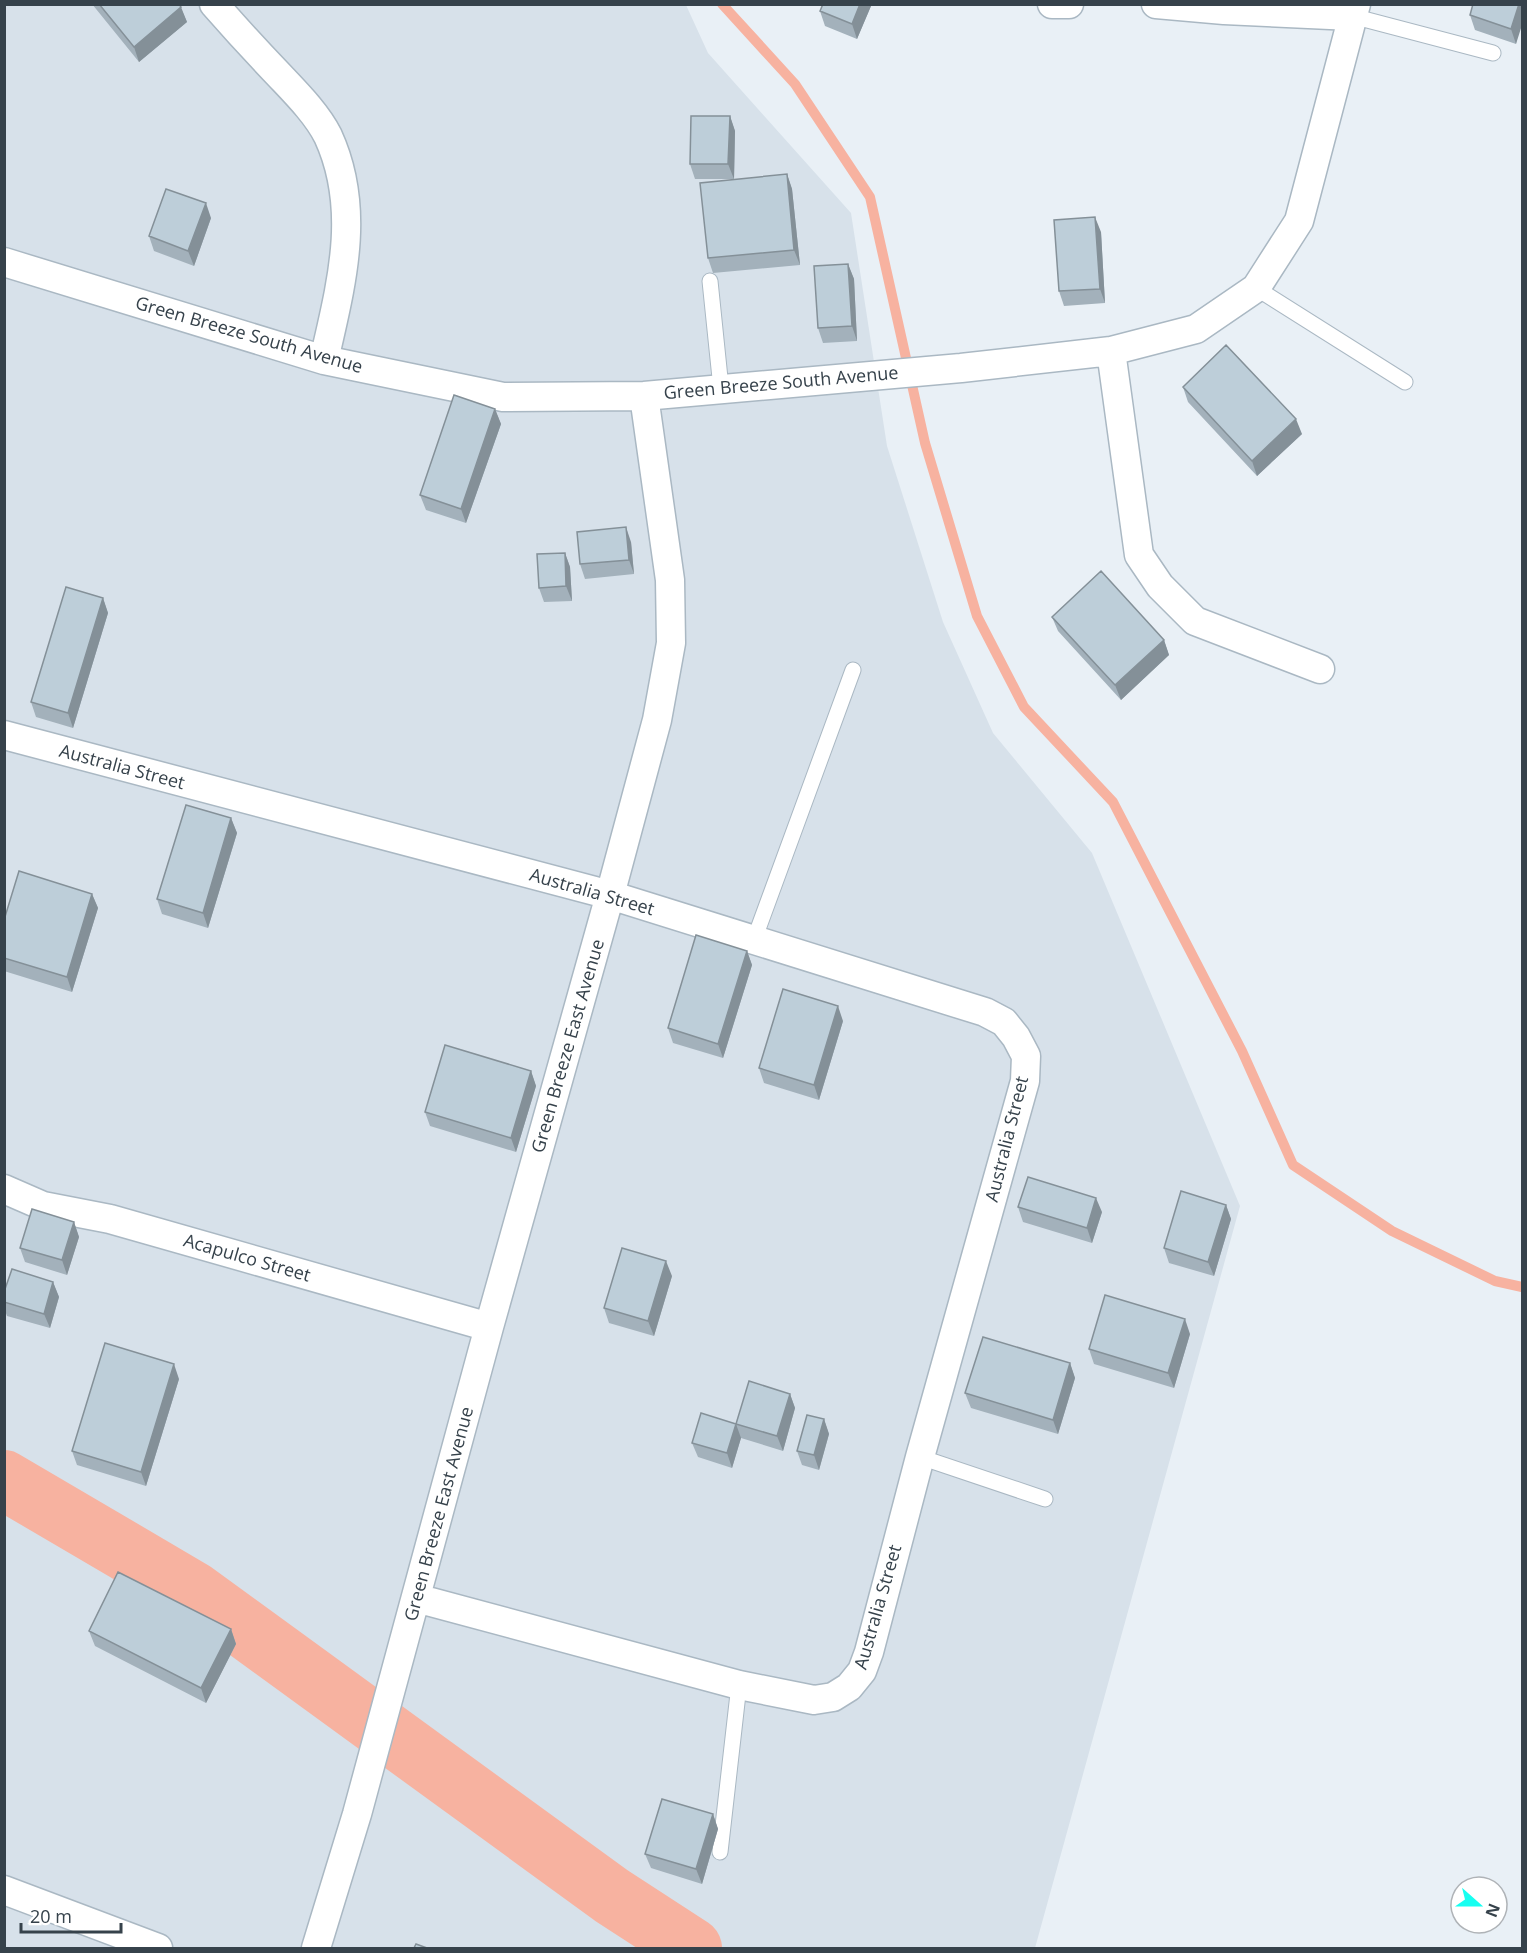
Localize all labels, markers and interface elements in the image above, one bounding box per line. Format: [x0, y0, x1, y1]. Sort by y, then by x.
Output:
street label: Green Breeze South Avenue [133, 290, 366, 378]
street label: Green Breeze South Avenue [663, 360, 899, 404]
street label: Australia Street [57, 738, 188, 794]
street label: Australia Street [527, 862, 657, 920]
street label: Green Breeze East Avenue [525, 936, 609, 1155]
street label: Australia Street [979, 1073, 1033, 1204]
street label: Acapulco Street [181, 1227, 314, 1287]
street label: Green Breeze East Avenue [398, 1404, 478, 1624]
street label: Australia Street [848, 1542, 906, 1672]
north arrow [1449, 1875, 1509, 1935]
scale bar [21, 1896, 122, 1934]
text: N [1480, 1900, 1506, 1920]
text: 20 m [30, 1904, 72, 1928]

